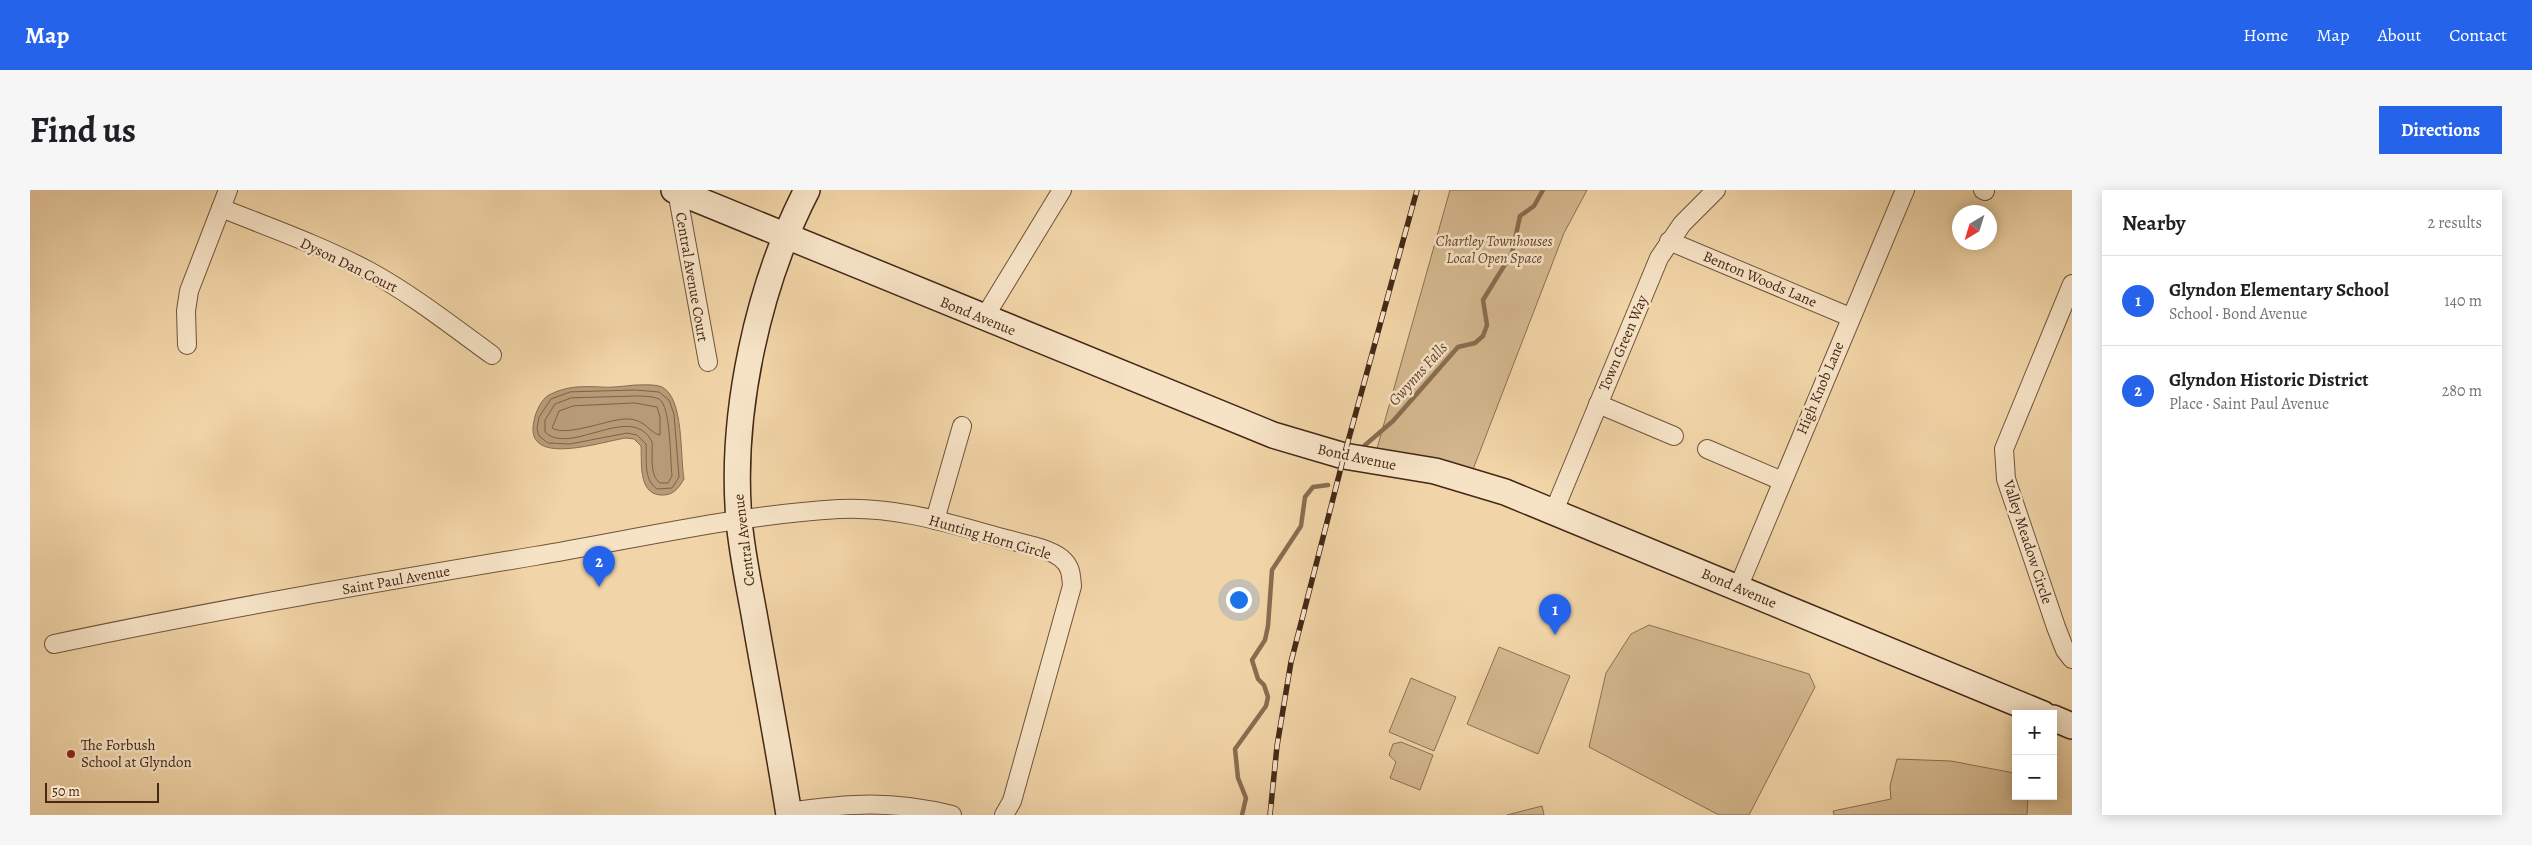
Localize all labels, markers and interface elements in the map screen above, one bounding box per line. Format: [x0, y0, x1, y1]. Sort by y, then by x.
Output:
text: Map [25, 19, 69, 51]
text: Home [2243, 23, 2288, 47]
text: Map [2316, 23, 2349, 47]
text: About [2377, 23, 2421, 47]
text: Contact [2449, 23, 2507, 47]
text: Find us [30, 106, 136, 154]
button: Directions [2379, 106, 2502, 154]
north arrow [1952, 205, 1997, 250]
text: Nearby [2122, 209, 2185, 237]
street label: Central Avenue Court [671, 211, 713, 343]
text: 2 results [2427, 212, 2482, 234]
park label: Chartley Townhouses Local Open Space [1435, 231, 1553, 268]
street label: Dyson Dan Court [297, 233, 401, 297]
street label: Benton Woods Lane [1700, 246, 1820, 312]
text: Glyndon Elementary School [2169, 277, 2389, 303]
text: 1 [2135, 290, 2141, 312]
text: 140 m [2444, 290, 2482, 312]
street label: Bond Avenue [937, 292, 1019, 340]
street label: Town Green Way [1594, 292, 1652, 394]
text: School · Bond Avenue [2169, 303, 2307, 325]
water label: Gwynns Falls [1383, 337, 1453, 411]
street label: High Knob Lane [1791, 338, 1849, 438]
text: Glyndon Historic District [2169, 367, 2369, 393]
text: 2 [2134, 380, 2142, 402]
text: 280 m [2442, 380, 2482, 402]
text: Place · Saint Paul Avenue [2169, 393, 2329, 415]
street label: Bond Avenue [1316, 439, 1399, 475]
street label: Valley Meadow Circle [1998, 476, 2058, 607]
street label: Central Avenue [728, 492, 760, 587]
street label: Hunting Horn Circle [926, 510, 1054, 564]
pin: 2 [583, 546, 615, 587]
street label: Saint Paul Avenue [340, 561, 452, 599]
street label: Bond Avenue [1698, 563, 1780, 613]
your location [1226, 587, 1252, 613]
pin: 1 [1539, 594, 1571, 635]
map controls [2012, 710, 2057, 800]
button: + [2012, 710, 2057, 755]
place label: The Forbush School at Glyndon [81, 735, 192, 772]
marker: The Forbush School at Glyndon [65, 748, 77, 760]
button: − [2012, 755, 2057, 800]
scale bar [45, 780, 159, 803]
text: 50 m [52, 782, 80, 801]

